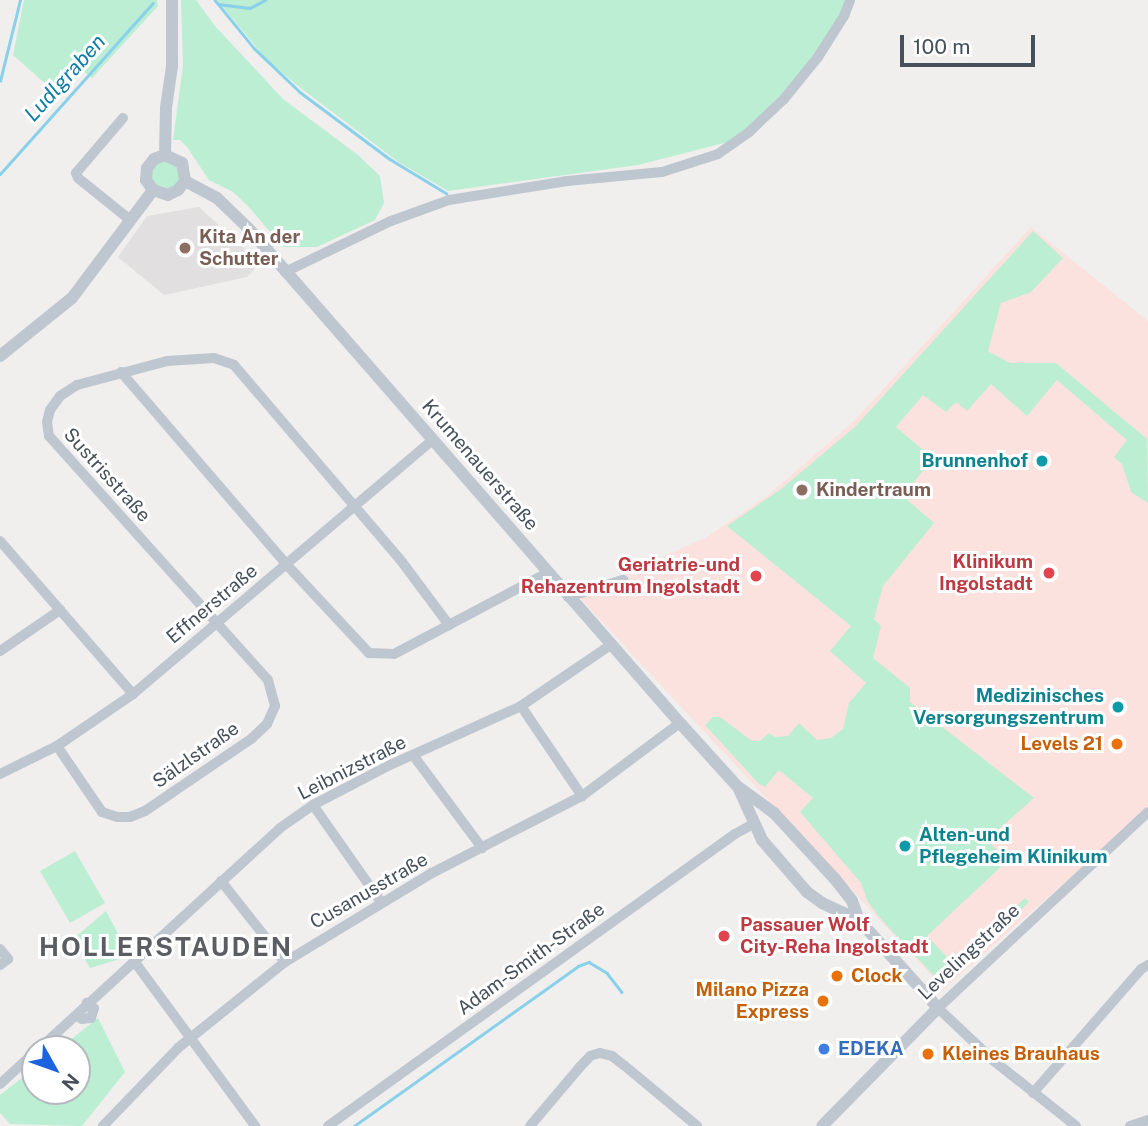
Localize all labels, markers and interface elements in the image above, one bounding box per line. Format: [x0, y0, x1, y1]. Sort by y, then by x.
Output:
scale bar [903, 21, 1038, 65]
water label: Ludlgraben [19, 29, 111, 127]
text: 100 m [913, 34, 970, 59]
place label: Kita An der Schutter [199, 226, 300, 270]
marker: Kita An der Schutter [177, 240, 193, 256]
street label: Krumenauerstraße [417, 395, 543, 535]
street label: Sustrisstraße [59, 423, 155, 527]
place label: Brunnenhof [922, 450, 1028, 472]
marker: Brunnenhof [1034, 453, 1050, 469]
place label: Kindertraum [816, 479, 931, 501]
marker: Kindertraum [794, 482, 810, 498]
place label: Klinikum Ingolstadt [939, 551, 1033, 595]
place label: Geriatrie-und Rehazentrum Ingolstadt [521, 554, 740, 598]
street label: Effnerstraße [162, 559, 262, 649]
marker: Klinikum Ingolstadt [1039, 563, 1059, 583]
marker: Geriatrie-und Rehazentrum Ingolstadt [746, 566, 766, 586]
place label: Medizinisches Versorgungszentrum [913, 685, 1104, 729]
marker: Medizinisches Versorgungszentrum [1110, 699, 1126, 715]
street label: Sälzlstraße [149, 717, 243, 793]
street label: Leibnizstraße [294, 731, 410, 805]
place label: Levels 21 [1020, 733, 1103, 755]
marker: Levels 21 [1109, 736, 1125, 752]
place label: Alten-und Pflegeheim Klinikum [919, 824, 1107, 868]
marker: Alten-und Pflegeheim Klinikum [897, 838, 913, 854]
street label: Cusanusstraße [306, 848, 432, 934]
street label: Adam-Smith-Straße [453, 898, 609, 1020]
street label: Levelingstraße [913, 899, 1025, 1005]
place label: Passauer Wolf City-Reha Ingolstadt [740, 914, 929, 958]
marker: Passauer Wolf City-Reha Ingolstadt [714, 926, 734, 946]
district label: HOLLERSTAUDEN [41, 931, 291, 963]
place label: Clock [851, 965, 903, 987]
marker: Clock [829, 968, 845, 984]
place label: Milano Pizza Express [695, 979, 809, 1023]
marker: Milano Pizza Express [815, 993, 831, 1009]
north arrow [21, 1035, 91, 1105]
place label: EDEKA [838, 1038, 904, 1060]
marker: EDEKA [816, 1041, 832, 1057]
place label: Kleines Brauhaus [942, 1043, 1100, 1065]
marker: Kleines Brauhaus [920, 1046, 936, 1062]
text: N [57, 1069, 84, 1095]

